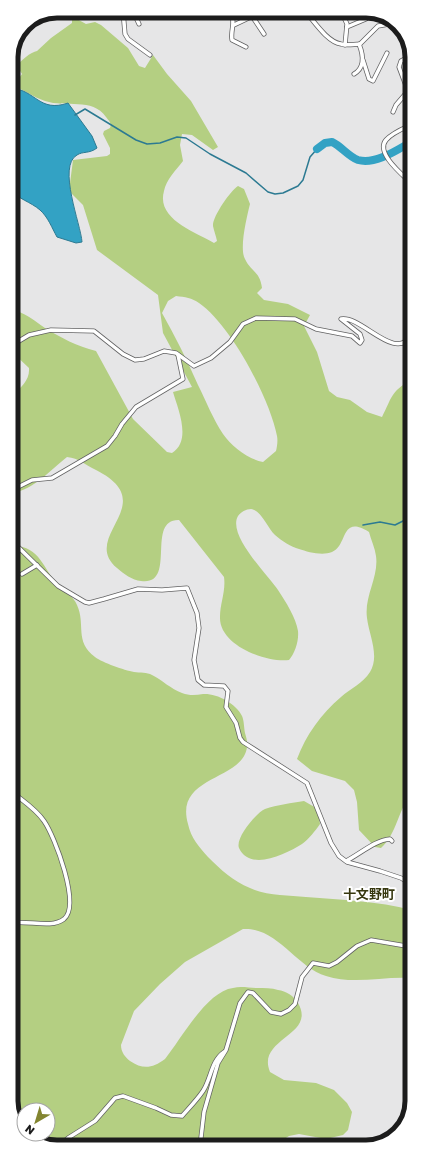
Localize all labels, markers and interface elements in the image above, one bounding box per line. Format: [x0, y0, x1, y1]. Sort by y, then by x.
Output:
district label: 十文野町 [343, 886, 395, 902]
north arrow [16, 1102, 56, 1142]
text: N [22, 1123, 37, 1138]

